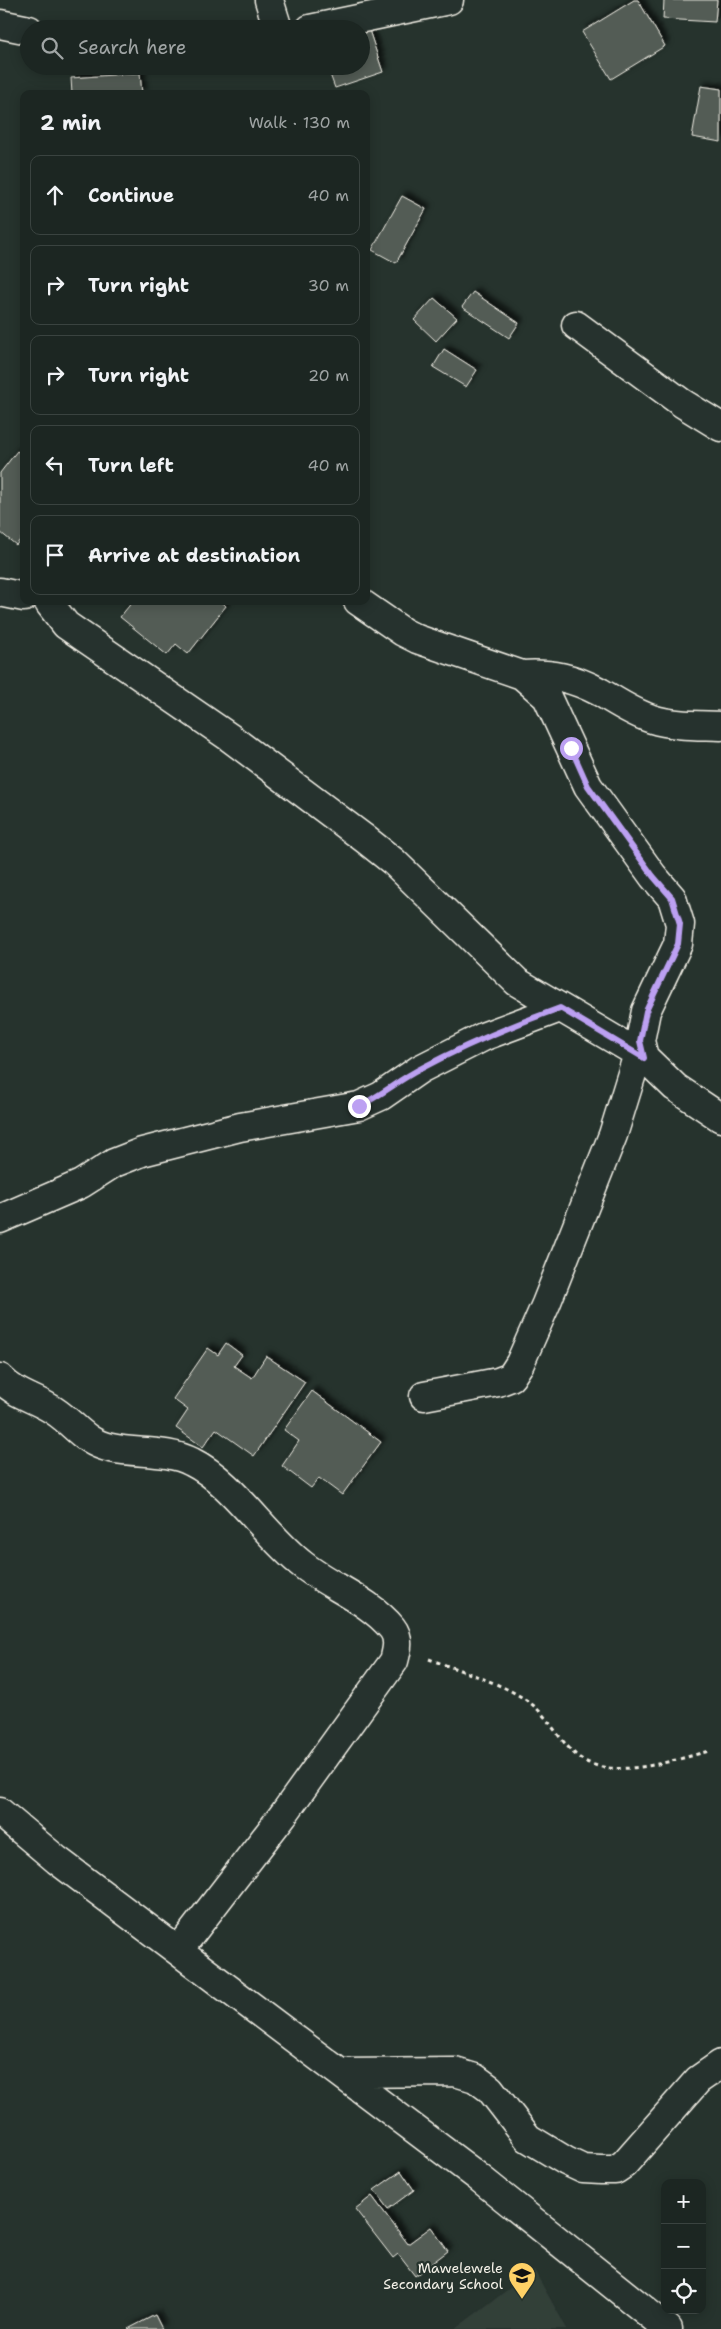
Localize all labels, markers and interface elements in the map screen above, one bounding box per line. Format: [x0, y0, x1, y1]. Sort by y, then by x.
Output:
search box [20, 20, 370, 75]
icon: search [38, 34, 66, 62]
text: Search here [78, 35, 187, 60]
text: 2 min [40, 109, 101, 137]
text: Walk · 130 m [249, 112, 350, 133]
icon: ahead [41, 181, 69, 209]
text: Continue [88, 183, 174, 208]
text: 40 m [307, 185, 349, 206]
icon: right [41, 271, 69, 299]
text: Turn right [88, 273, 189, 298]
text: 30 m [308, 275, 349, 296]
icon: right [41, 361, 69, 389]
text: Turn right [88, 363, 189, 388]
text: 20 m [308, 365, 349, 386]
icon: left [41, 451, 69, 479]
text: Turn left [88, 453, 174, 478]
text: 40 m [307, 455, 349, 476]
icon: arrive [41, 541, 69, 569]
text: Arrive at destination [88, 543, 300, 568]
route start [560, 737, 583, 760]
route end [348, 1095, 371, 1118]
map controls [661, 2179, 706, 2314]
button: + [661, 2179, 706, 2224]
button: − [661, 2224, 706, 2269]
place label: Mawelewele Secondary School [383, 2259, 504, 2293]
school or university icon: Mawelewele Secondary School [507, 2261, 537, 2300]
button: locate [661, 2269, 706, 2314]

